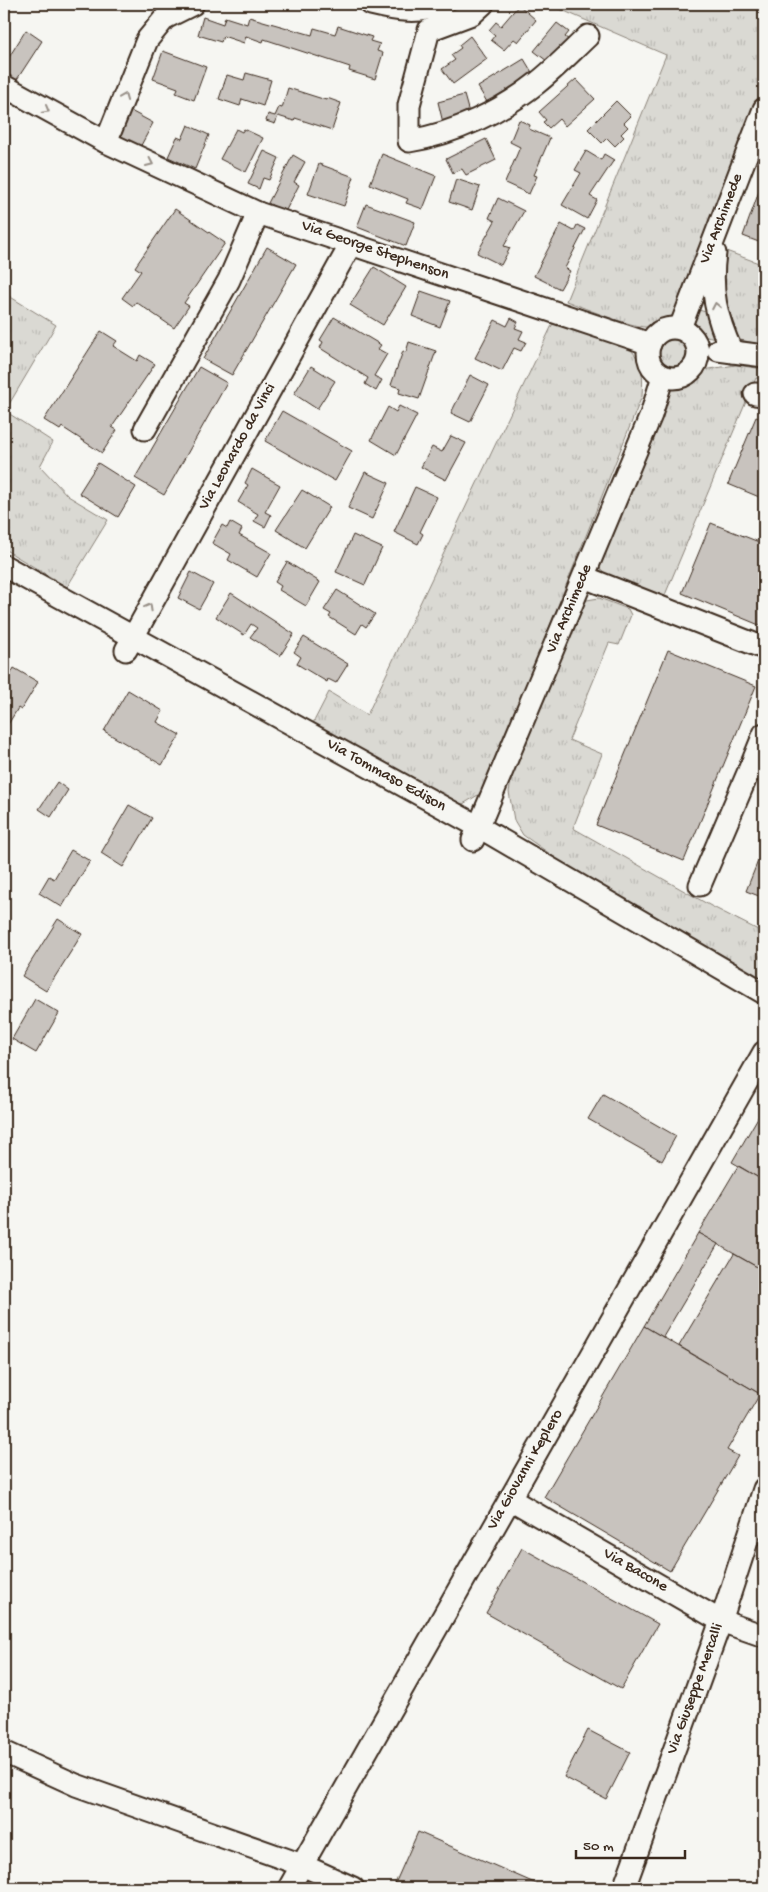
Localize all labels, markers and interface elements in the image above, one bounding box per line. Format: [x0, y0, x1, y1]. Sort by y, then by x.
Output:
one-way arrow [118, 93, 128, 102]
one-way arrow [41, 104, 50, 114]
one-way arrow [145, 157, 154, 167]
street label: Via Archimede [696, 171, 748, 268]
street label: Via George Stephenson [298, 216, 452, 285]
one-way arrow [711, 301, 721, 310]
street label: Via Leonardo da Vinci [195, 380, 281, 515]
street label: Via Archimede [542, 561, 598, 657]
one-way arrow [143, 603, 153, 612]
street label: Via Tommaso Edison [322, 735, 449, 817]
street label: Via Giovanni Keplero [483, 1406, 568, 1535]
street label: Via Bacone [598, 1544, 671, 1598]
street label: Via Giuseppe Mercalli [663, 1621, 729, 1758]
scale bar [576, 1827, 684, 1859]
text: 50 m [583, 1838, 614, 1856]

